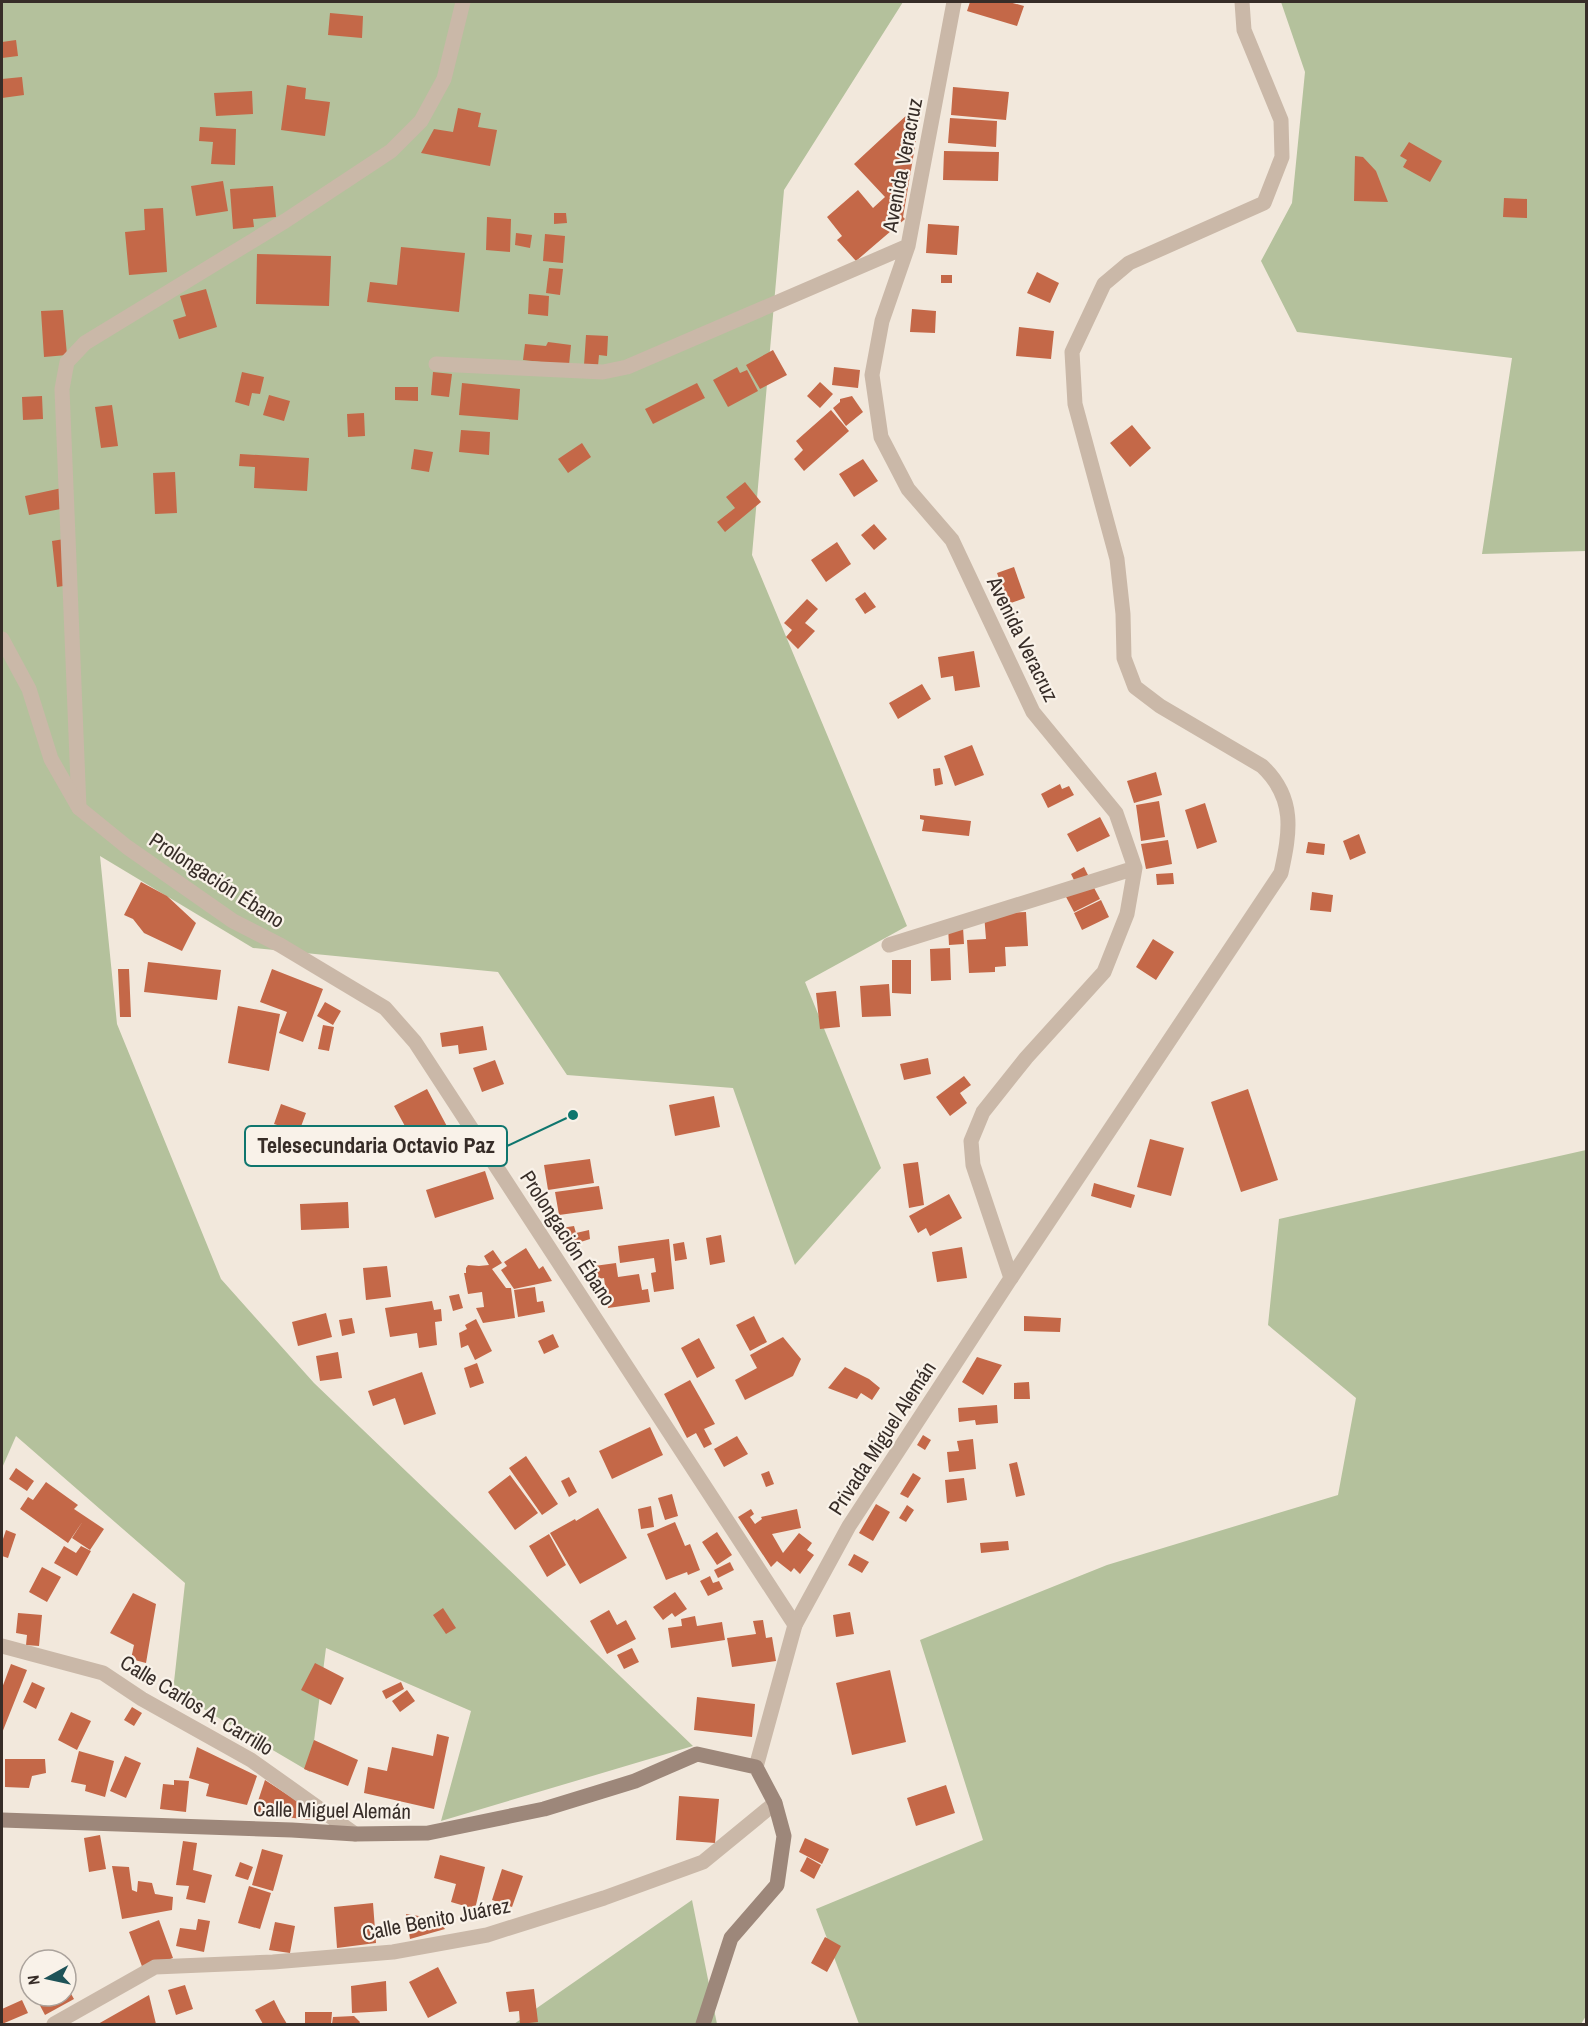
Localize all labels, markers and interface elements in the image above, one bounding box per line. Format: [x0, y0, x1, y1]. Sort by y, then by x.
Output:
street label: Avenida Veracruz [875, 95, 929, 235]
street label: Avenida Veracruz [980, 571, 1066, 707]
street label: Prolongación Ébano [144, 825, 290, 935]
callout: Telesecundaria Octavio Paz [245, 1126, 507, 1166]
text: Telesecundaria Octavio Paz [257, 1130, 495, 1160]
street label: Prolongación Ébano [513, 1165, 623, 1311]
street label: Privada Miguel Alemán [821, 1355, 943, 1521]
street label: Calle Carlos A. Carrillo [115, 1648, 279, 1762]
street label: Calle Miguel Alemán [253, 1794, 411, 1826]
street label: Calle Benito Juárez [359, 1890, 513, 1948]
north arrow [18, 1948, 78, 2008]
text: N [22, 1974, 45, 1986]

